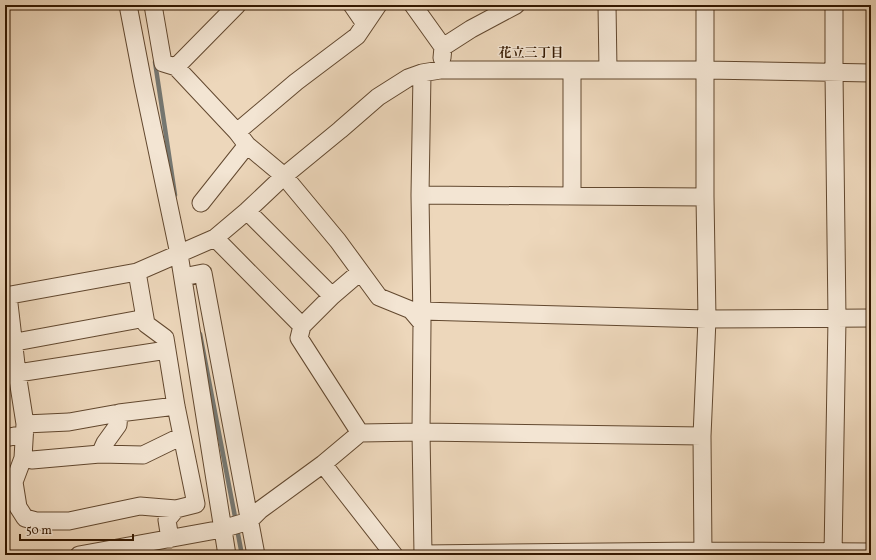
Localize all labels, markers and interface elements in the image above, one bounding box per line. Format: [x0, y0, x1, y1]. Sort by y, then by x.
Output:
district label: 花立三丁目 [498, 45, 564, 63]
scale bar [20, 516, 133, 542]
text: 50 m [26, 523, 52, 539]

